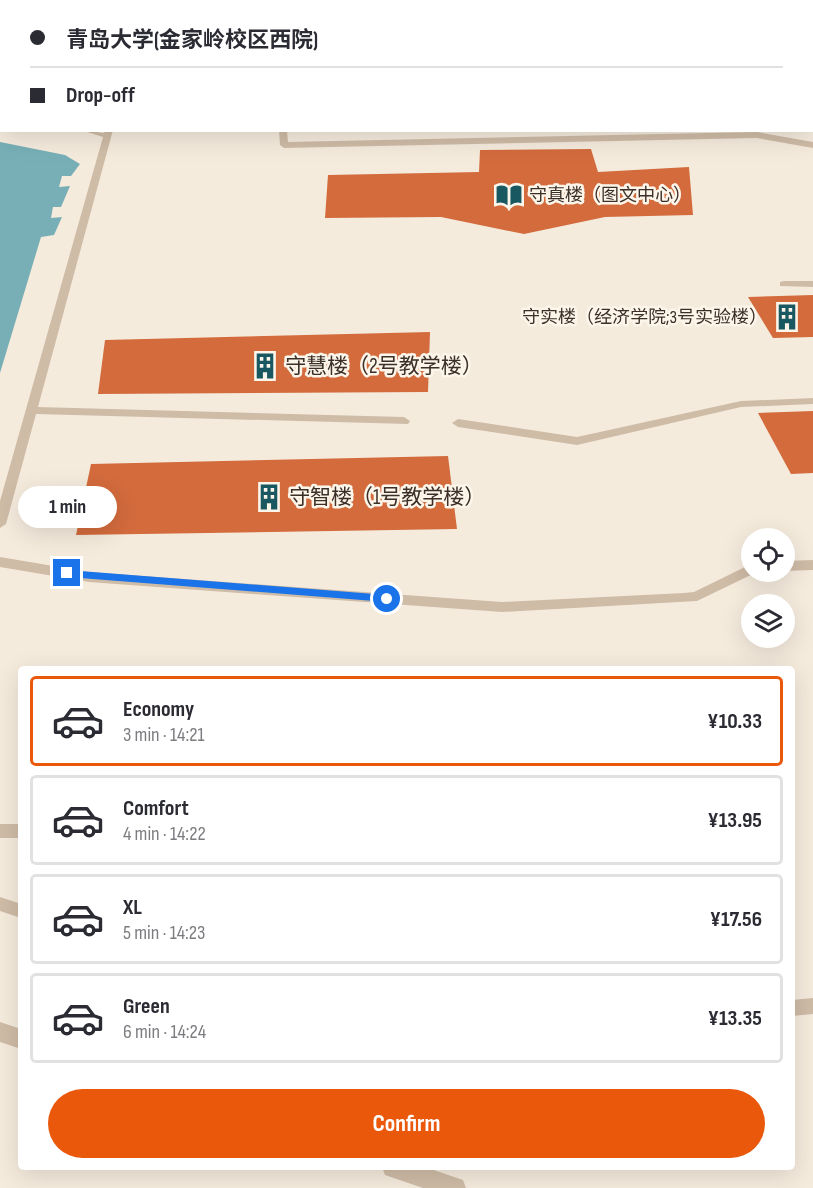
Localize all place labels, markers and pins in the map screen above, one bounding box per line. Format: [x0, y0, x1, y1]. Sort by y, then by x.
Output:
library icon: 守真楼（图文中心） [494, 180, 524, 210]
place label: 守真楼（图文中心） [529, 185, 691, 206]
building icon: 守实楼（经济学院;3号实验楼） [772, 302, 802, 332]
place label: 守实楼（经济学院;3号实验楼） [522, 307, 767, 328]
building icon: 守慧楼（2号教学楼） [250, 351, 280, 381]
place label: 守慧楼（2号教学楼） [285, 354, 483, 379]
building icon: 守智楼（1号教学楼） [254, 482, 284, 512]
place label: 守智楼（1号教学楼） [289, 485, 485, 510]

